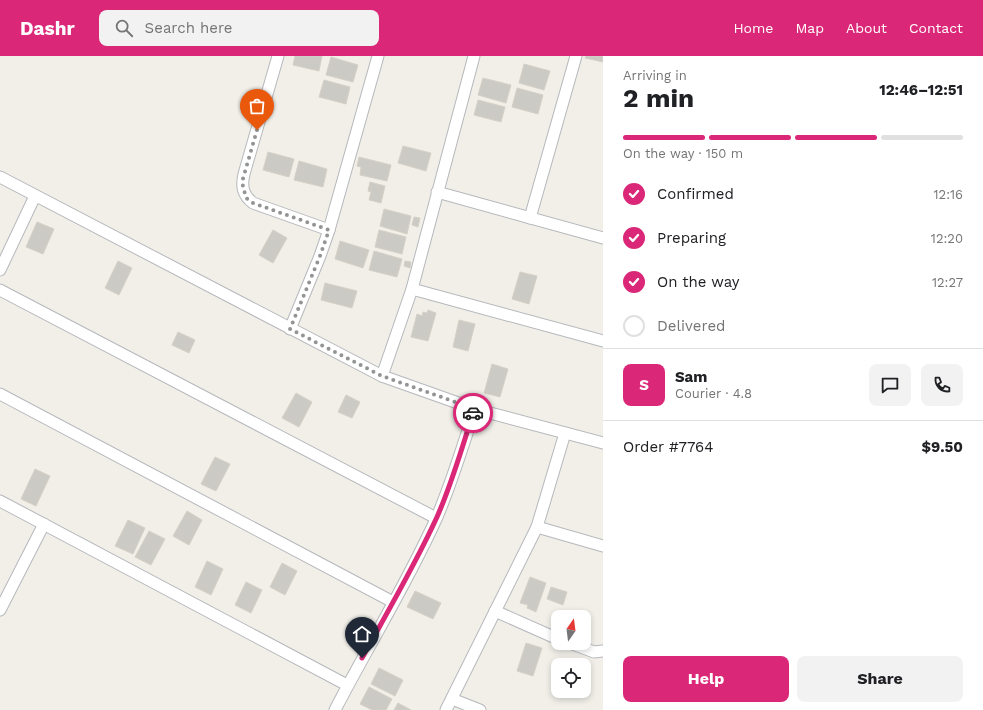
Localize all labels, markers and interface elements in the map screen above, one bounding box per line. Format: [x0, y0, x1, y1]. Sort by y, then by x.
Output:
search box [99, 10, 379, 46]
text: Dashr [20, 17, 75, 40]
icon: search [113, 17, 135, 39]
text: Search here [145, 19, 233, 37]
text: Home [733, 20, 773, 36]
text: Map [795, 20, 824, 36]
text: About [846, 20, 887, 36]
text: Contact [909, 20, 963, 36]
text: Arriving in [623, 68, 687, 83]
text: 12:46–12:51 [879, 81, 963, 99]
text: 2 min [623, 83, 694, 113]
pin [240, 89, 274, 130]
icon: bag [246, 95, 268, 117]
text: On the way · 150 m [623, 146, 743, 161]
icon: check [623, 183, 645, 205]
text: Confirmed [657, 185, 734, 203]
text: 12:16 [934, 187, 963, 202]
icon: check [623, 227, 645, 249]
text: Preparing [657, 229, 726, 247]
text: 12:20 [931, 231, 963, 246]
icon: check [623, 271, 645, 293]
text: On the way [657, 273, 739, 291]
text: 12:27 [932, 275, 963, 290]
text: Delivered [657, 317, 725, 335]
button: chat [869, 364, 911, 406]
button: phone [921, 364, 963, 406]
text: Sam [675, 368, 707, 386]
text: S [639, 376, 649, 394]
text: Courier · 4.8 [675, 386, 752, 401]
courier [453, 393, 493, 433]
icon: car [462, 402, 484, 424]
text: Order #7764 [623, 438, 713, 456]
text: $9.50 [921, 438, 963, 456]
north arrow [551, 610, 591, 650]
map controls [551, 610, 591, 698]
pin [345, 617, 379, 658]
icon: home [351, 623, 373, 645]
button: Help [623, 656, 789, 702]
button: Share [797, 656, 963, 702]
button: locate [551, 658, 591, 698]

